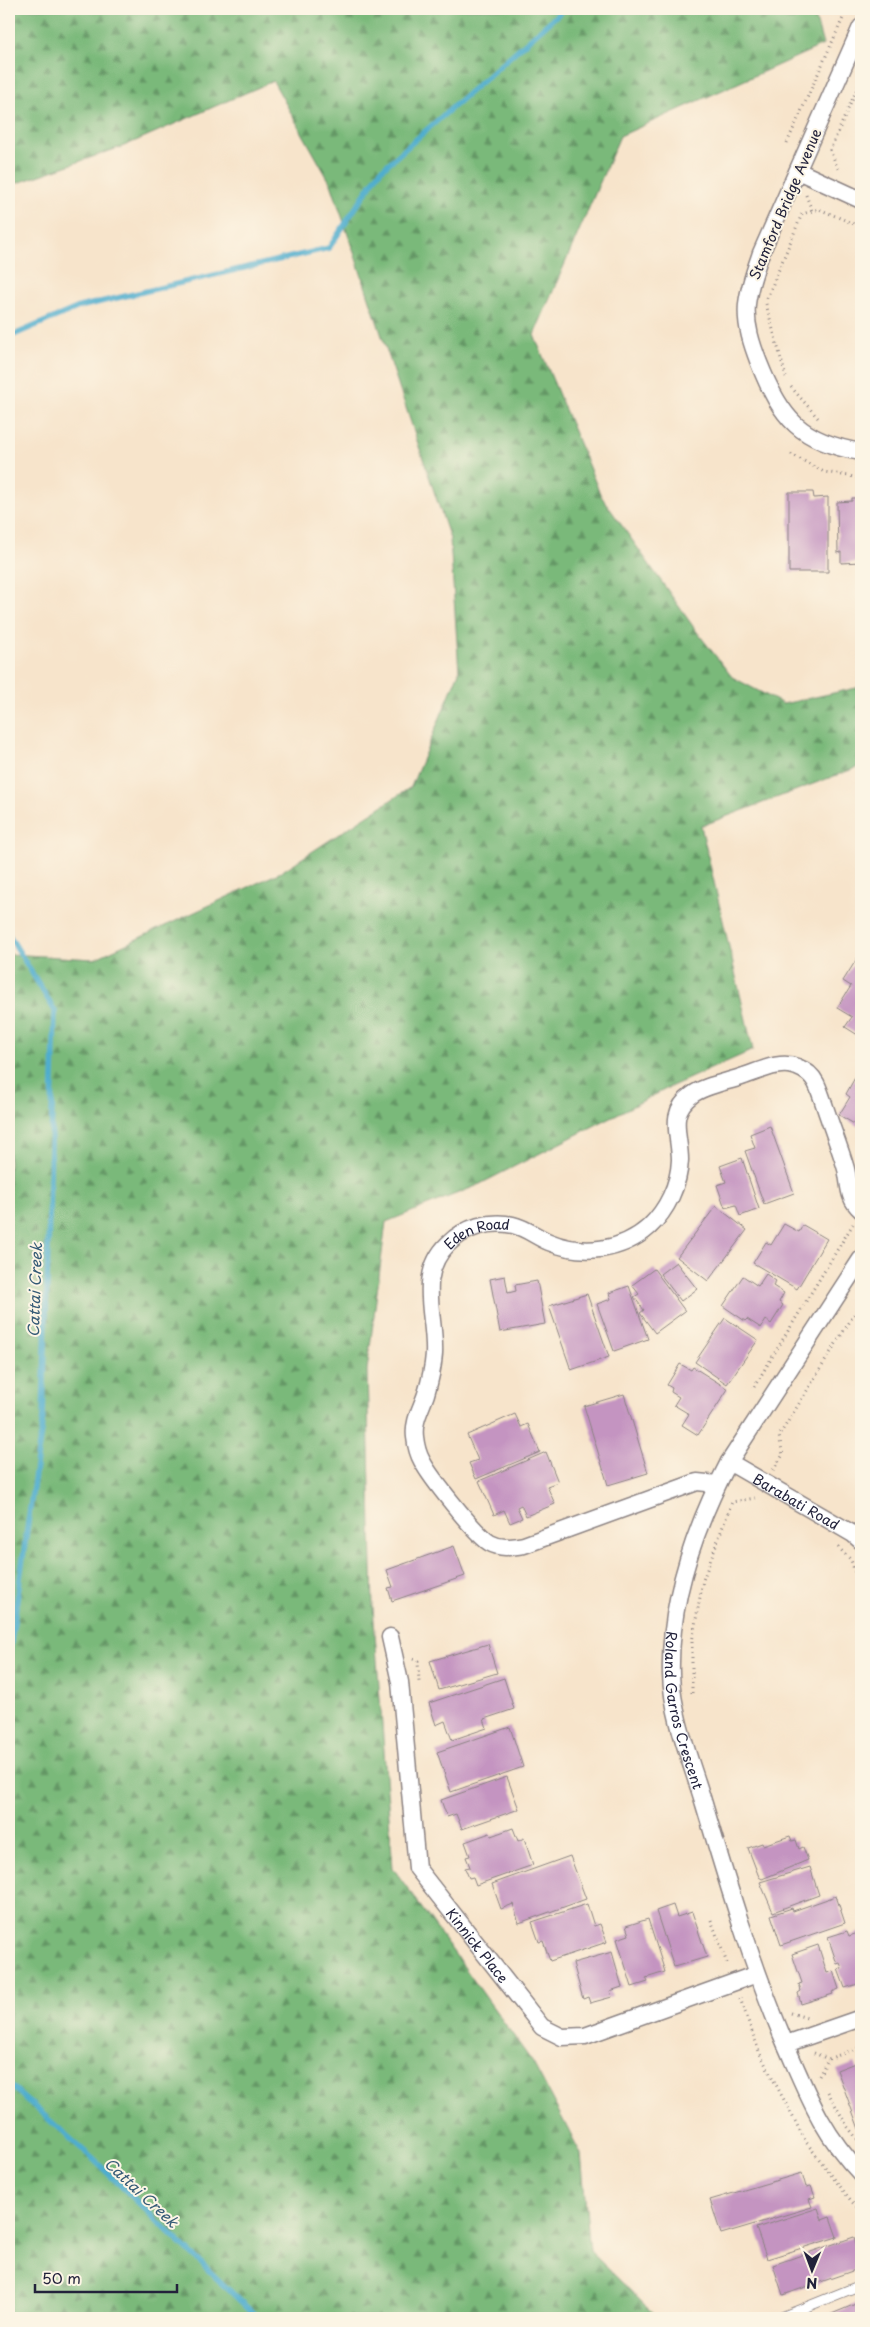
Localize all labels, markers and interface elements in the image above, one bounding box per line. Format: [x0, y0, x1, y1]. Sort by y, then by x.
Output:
street label: Stamford Bridge Avenue [744, 125, 827, 283]
street label: Eden Road [438, 1213, 511, 1254]
water label: Cattai Creek [21, 1242, 47, 1337]
street label: Barabati Road [749, 1468, 844, 1535]
street label: Roland Garros Crescent [660, 1630, 709, 1792]
street label: Kinnick Place [441, 1903, 514, 1987]
water label: Cattai Creek [100, 2151, 185, 2233]
north arrow [788, 2244, 838, 2294]
scale bar [35, 2262, 178, 2294]
text: 50 m [42, 2266, 81, 2289]
text: N [806, 2273, 817, 2294]

